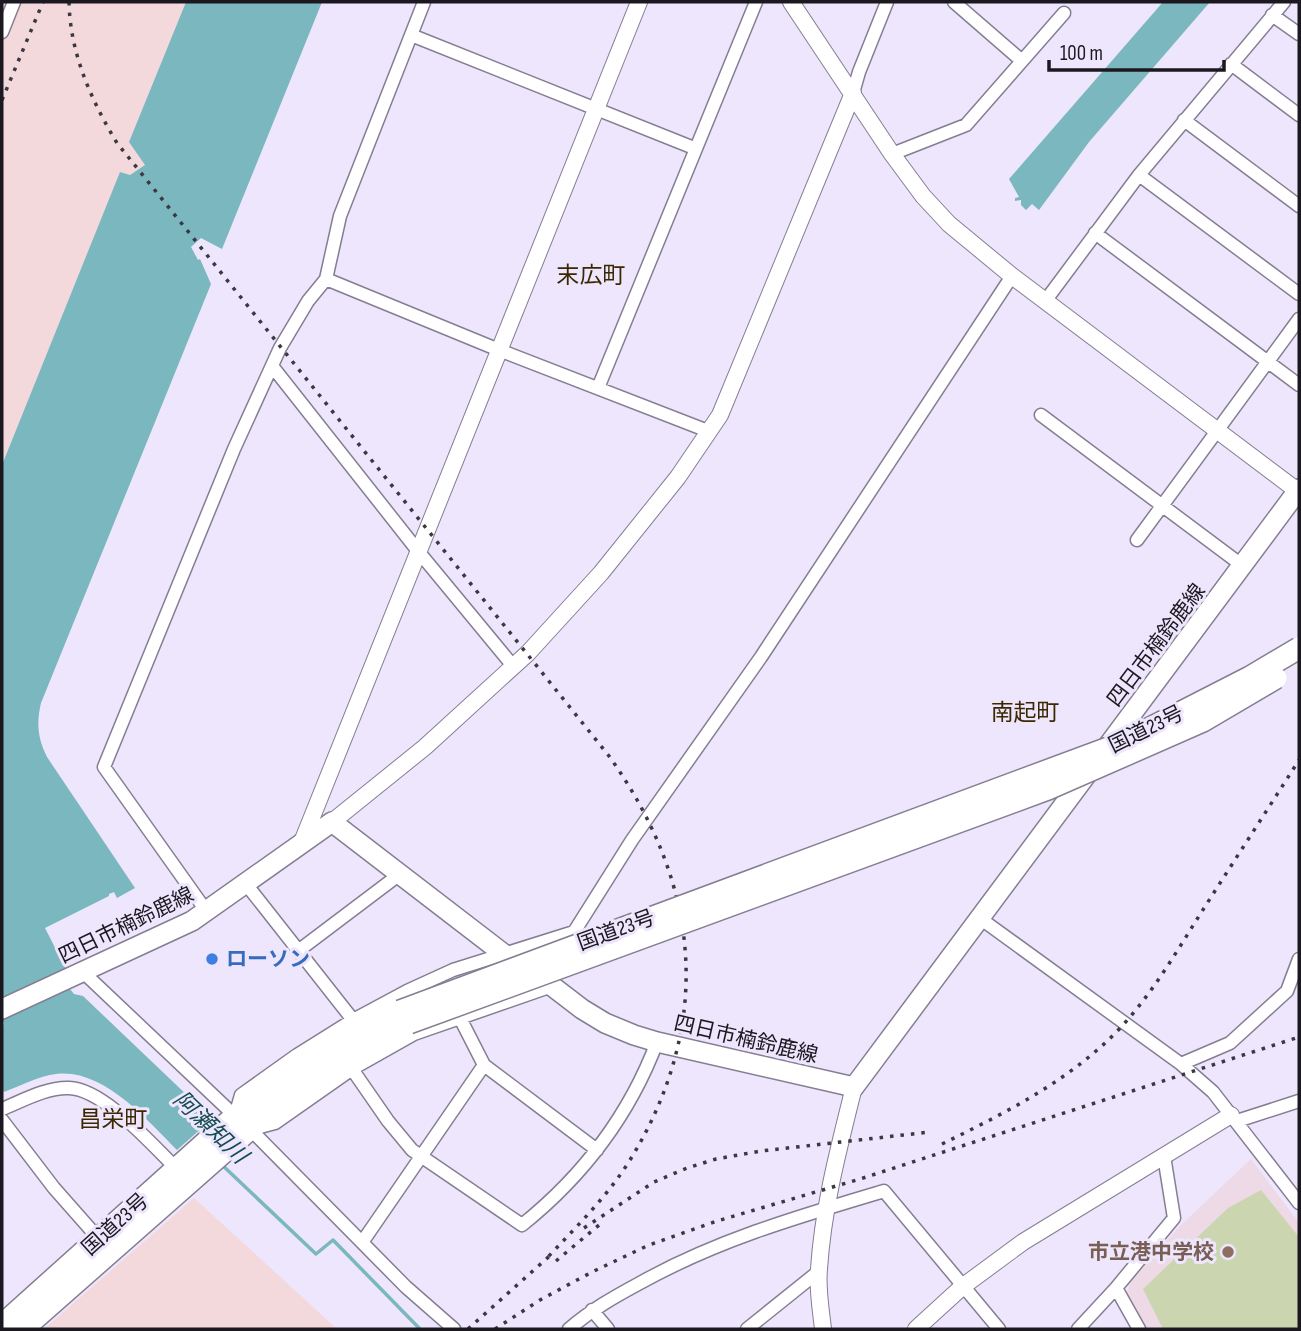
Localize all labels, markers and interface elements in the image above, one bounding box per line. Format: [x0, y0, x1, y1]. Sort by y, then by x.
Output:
scale bar [1049, 28, 1224, 72]
text: 100 m [1060, 41, 1103, 66]
district label: 末広町 [557, 262, 626, 290]
street label: 四日市楠鈴鹿線 [1102, 579, 1211, 712]
district label: 南起町 [991, 699, 1060, 727]
street label: 国道23号 [1105, 701, 1188, 758]
street label: 四日市楠鈴鹿線 [55, 882, 198, 969]
street label: 国道23号 [574, 905, 658, 956]
place label: ローソン [226, 947, 310, 972]
marker: ローソン [204, 951, 220, 967]
street label: 四日市楠鈴鹿線 [671, 1011, 820, 1068]
water label: 阿瀬知川 [167, 1086, 255, 1172]
district label: 昌栄町 [79, 1106, 148, 1134]
street label: 国道23号 [77, 1188, 154, 1261]
place label: 市立港中学校 [1088, 1240, 1214, 1265]
marker: 市立港中学校 [1220, 1244, 1236, 1260]

